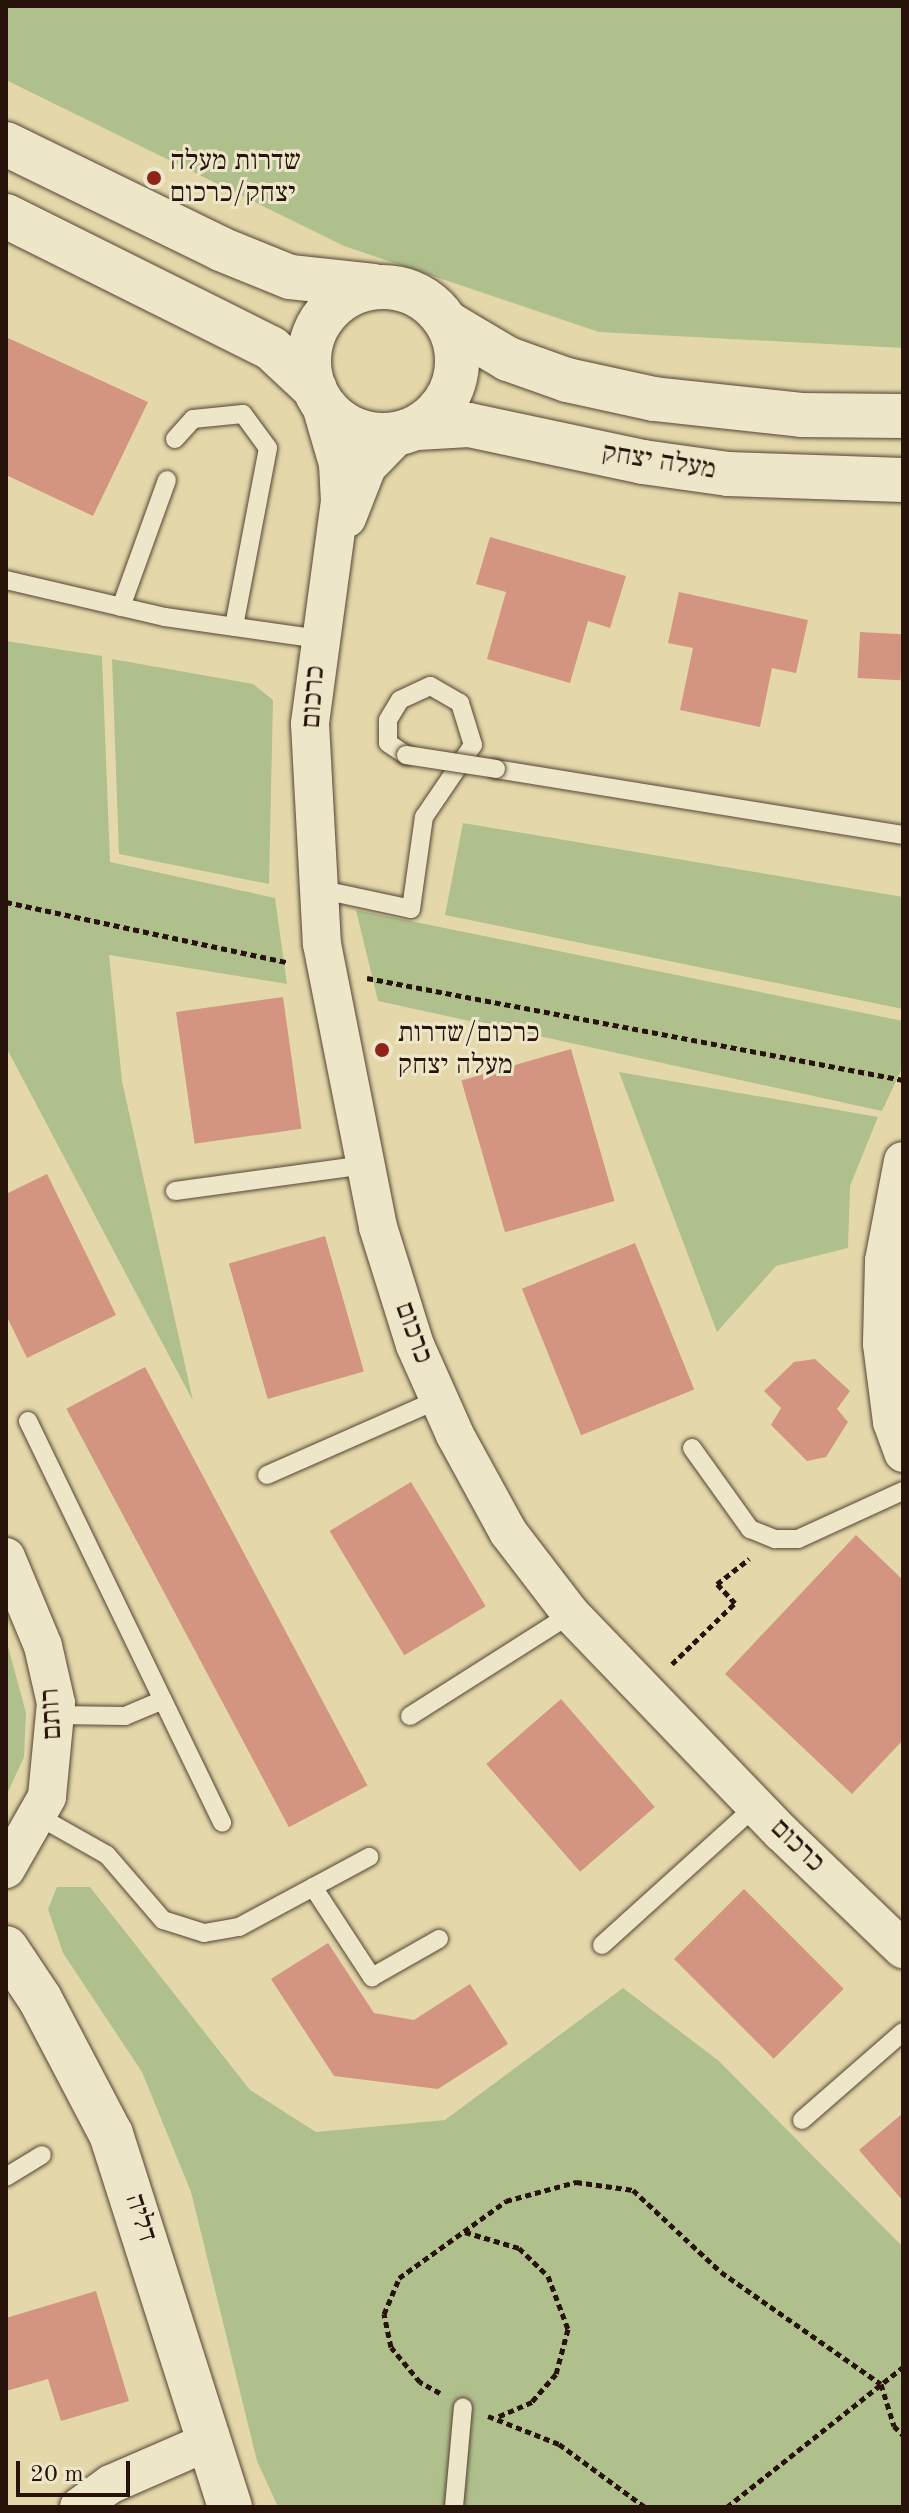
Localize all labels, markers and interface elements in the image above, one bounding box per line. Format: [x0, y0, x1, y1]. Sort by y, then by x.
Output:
place label: שדרות מעלה יצחק/כרכום [170, 145, 301, 211]
marker: שדרות מעלה יצחק/כרכום [145, 169, 163, 187]
street label: מעלה יצחק [600, 436, 718, 488]
street label: כרכום [295, 665, 333, 729]
place label: כרכום/שדרות מעלה יצחק [398, 1017, 540, 1083]
marker: כרכום/שדרות מעלה יצחק [373, 1041, 391, 1059]
street label: כרכום [386, 1298, 440, 1368]
street label: רותם [34, 1687, 70, 1741]
street label: כרכום [763, 1812, 831, 1880]
street label: דליה [116, 2190, 164, 2246]
scale bar [20, 2445, 134, 2495]
text: 20 m [30, 2463, 84, 2487]

